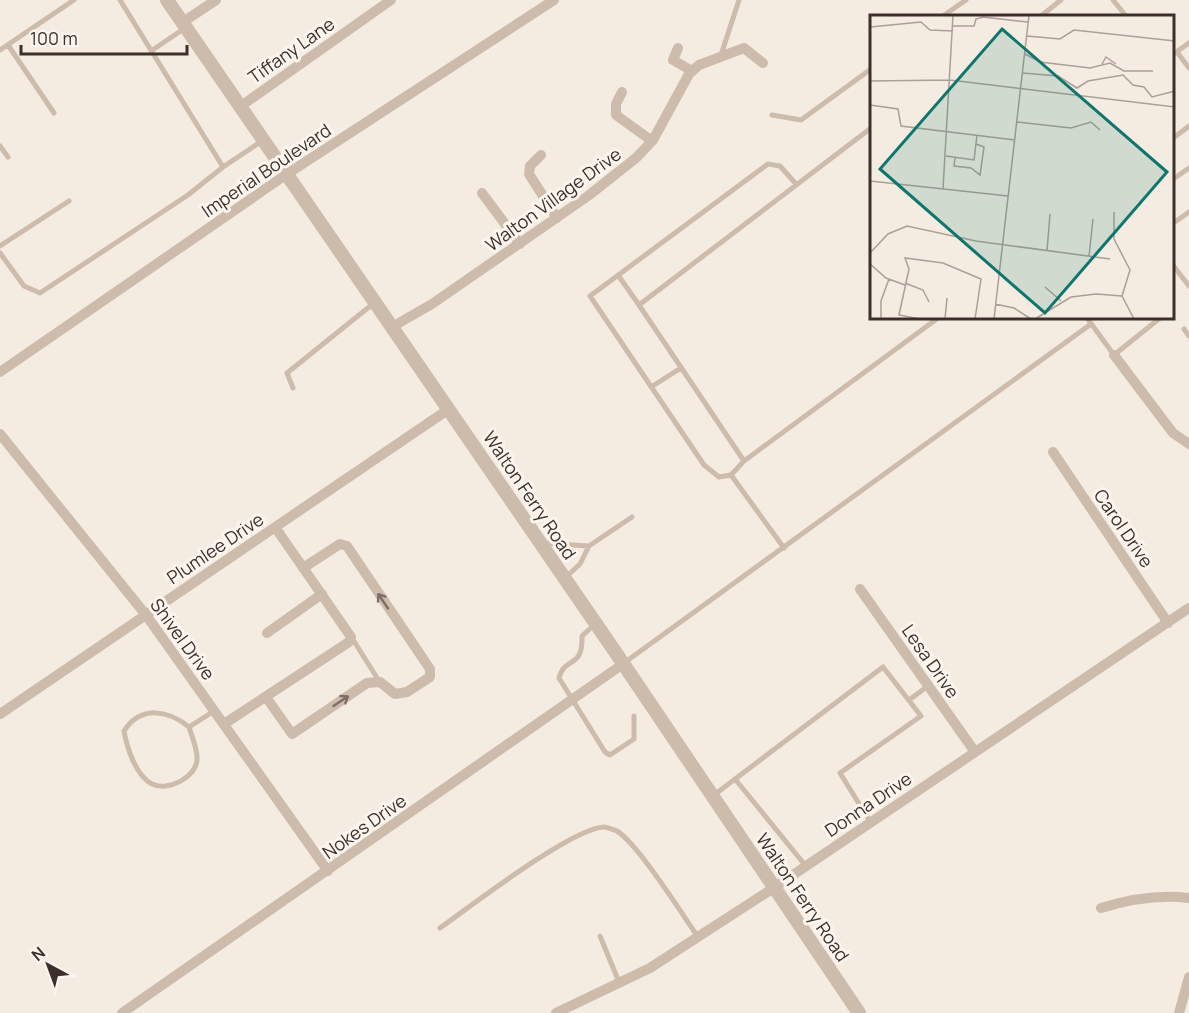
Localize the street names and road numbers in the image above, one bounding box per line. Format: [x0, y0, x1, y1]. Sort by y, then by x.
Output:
street label: Tiffany Lane [243, 11, 339, 89]
street label: Imperial Boulevard [197, 118, 335, 222]
street label: Walton Village Drive [480, 142, 626, 256]
street label: Walton Ferry Road [478, 426, 582, 564]
street label: Carol Drive [1089, 484, 1159, 572]
street label: Plumlee Drive [162, 507, 268, 589]
street label: Shivel Drive [145, 593, 221, 685]
street label: Lesa Drive [897, 619, 965, 703]
street label: Donna Drive [820, 766, 916, 842]
street label: Nokes Drive [317, 788, 411, 864]
street label: Walton Ferry Road [751, 828, 855, 966]

